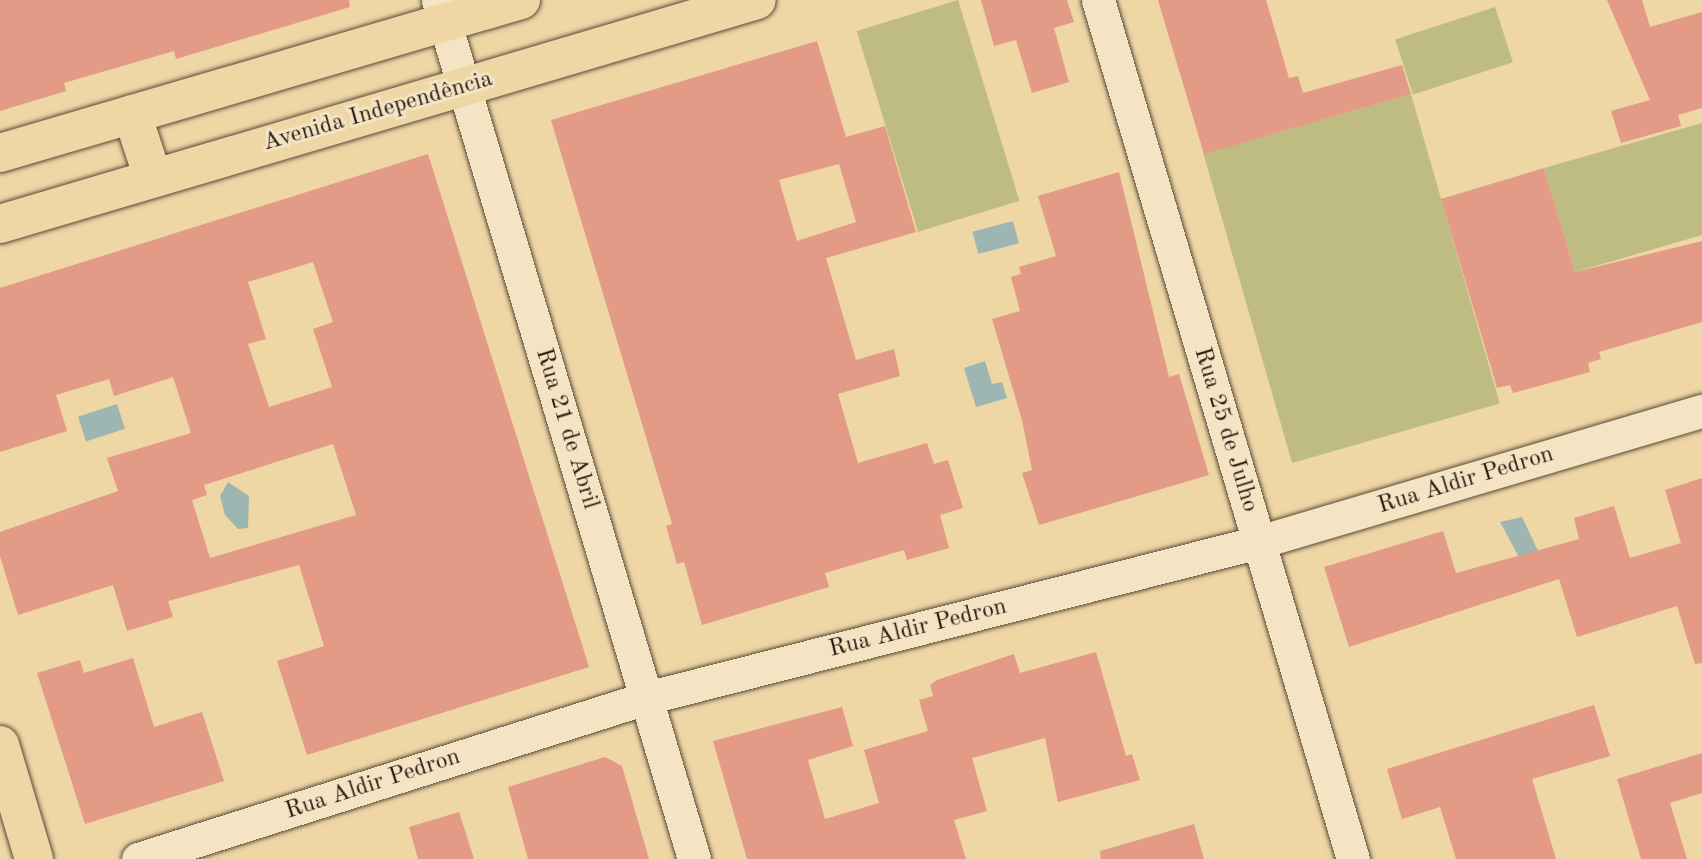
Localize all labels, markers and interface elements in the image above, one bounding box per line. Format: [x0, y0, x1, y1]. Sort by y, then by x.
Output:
street label: Avenida Independência [260, 65, 496, 159]
street label: Rua 25 de Julho [1186, 344, 1264, 516]
street label: Rua 21 de Abril [528, 345, 604, 513]
street label: Rua Aldir Pedron [1375, 441, 1557, 521]
street label: Rua Aldir Pedron [826, 593, 1010, 665]
street label: Rua Aldir Pedron [282, 743, 464, 827]

